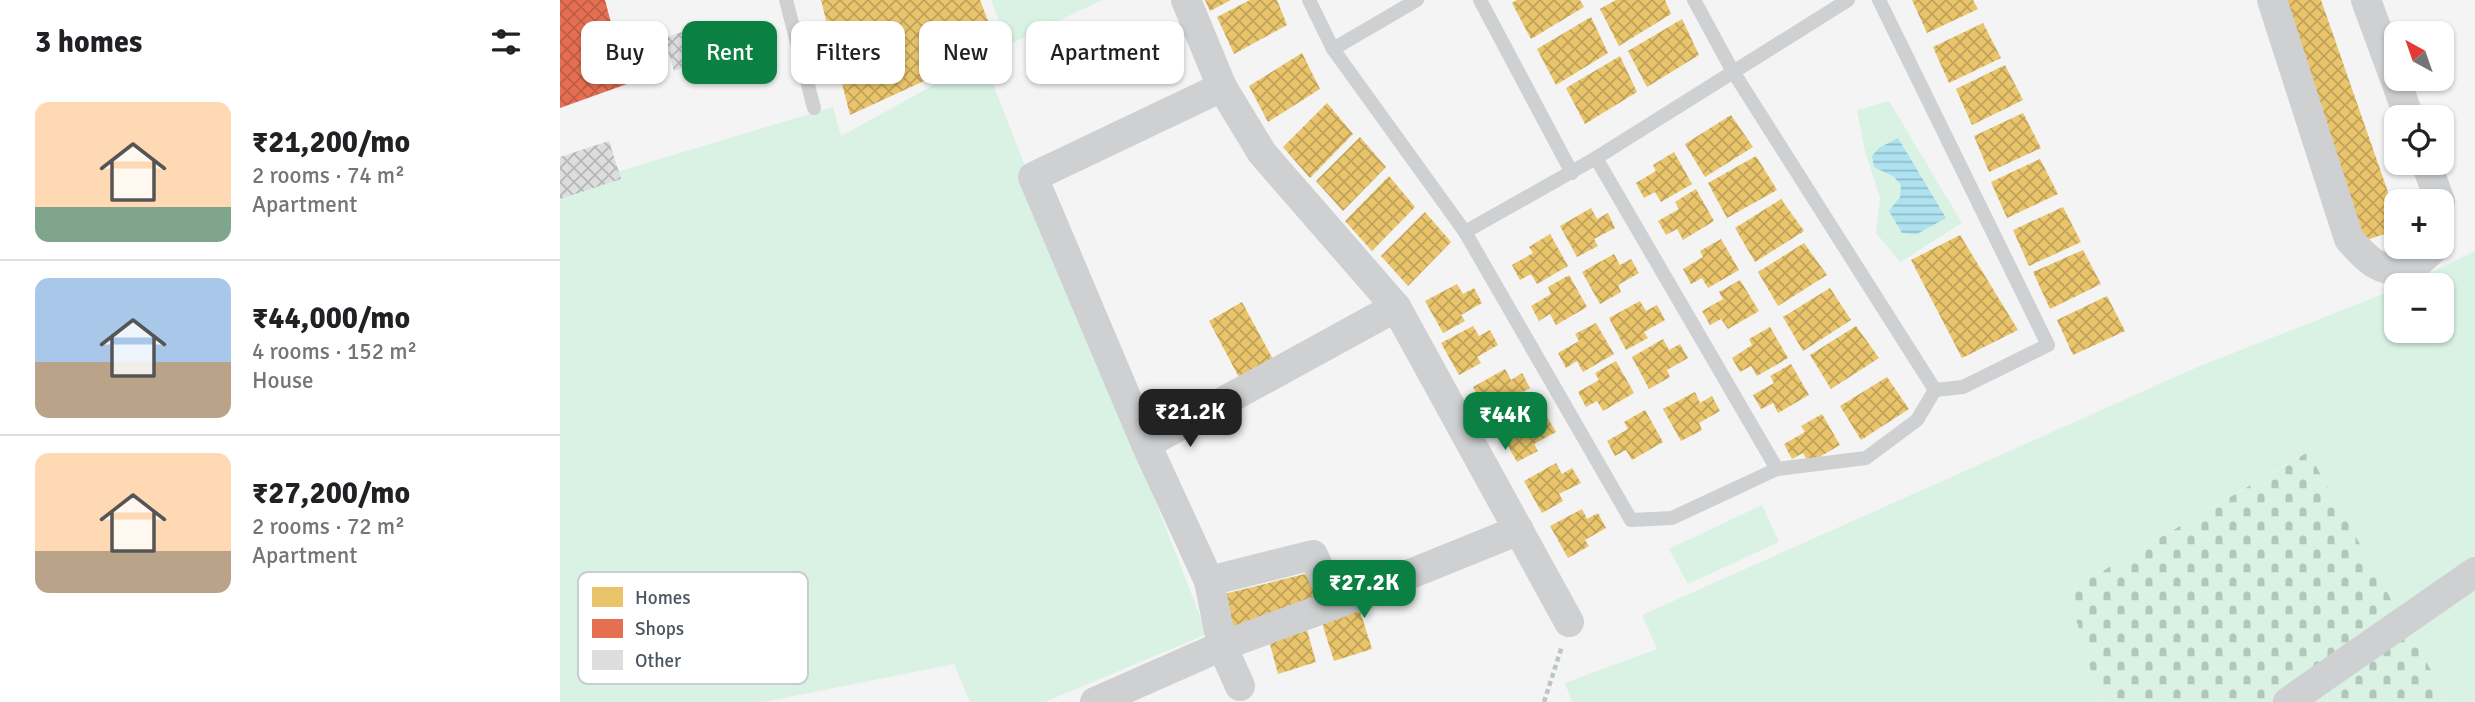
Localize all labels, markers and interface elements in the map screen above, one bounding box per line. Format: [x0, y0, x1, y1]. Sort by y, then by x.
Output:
chip: Buy [581, 21, 668, 84]
chip: Rent [682, 21, 777, 84]
chip: Filters [791, 21, 905, 84]
chip: New [919, 21, 1012, 84]
chip: Apartment [1026, 21, 1184, 84]
north arrow [2384, 21, 2454, 91]
map controls [2384, 21, 2454, 343]
icon: filters [487, 23, 525, 61]
text: 3 homes [35, 24, 142, 61]
button: locate [2384, 105, 2454, 175]
text: ₹21,200/mo [252, 124, 410, 161]
icon: home [91, 130, 175, 214]
text: 2 rooms · 74 m² [252, 161, 405, 190]
button: + [2384, 189, 2454, 259]
text: Apartment [252, 190, 357, 219]
button: − [2384, 273, 2454, 343]
text: ₹44,000/mo [252, 300, 410, 337]
icon: home [91, 306, 175, 390]
text: 4 rooms · 152 m² [252, 337, 417, 366]
text: House [252, 366, 314, 395]
pin: ₹21.2K [1133, 390, 1247, 449]
pin: ₹44K [1464, 392, 1546, 452]
text: ₹21.2K [1155, 397, 1225, 426]
text: ₹44K [1479, 400, 1531, 429]
text: ₹27,200/mo [252, 475, 410, 512]
icon: home [91, 481, 175, 565]
text: 2 rooms · 72 m² [252, 512, 405, 541]
text: Apartment [252, 541, 357, 570]
pin: ₹27.2K [1307, 560, 1421, 620]
text: ₹27.2K [1329, 568, 1399, 597]
legend [578, 572, 808, 684]
text: Homes [635, 586, 691, 610]
text: Shops [635, 617, 684, 641]
text: Other [635, 649, 681, 673]

